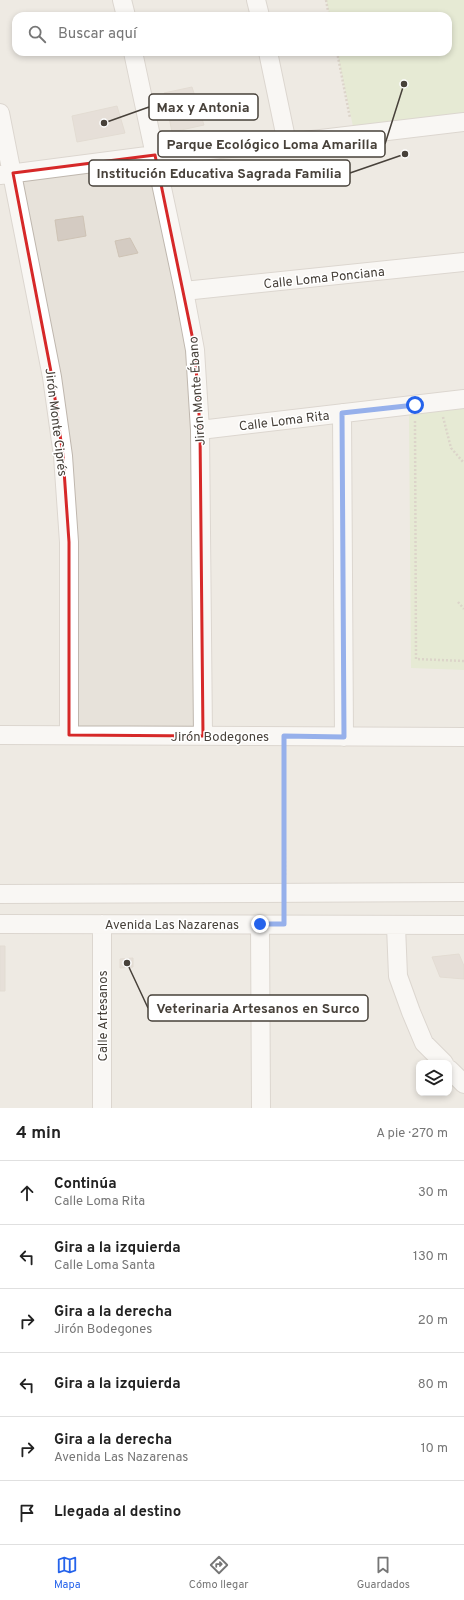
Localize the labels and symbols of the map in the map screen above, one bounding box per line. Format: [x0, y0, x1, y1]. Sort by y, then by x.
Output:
callout: Max y Antonia [149, 94, 258, 120]
text: Max y Antonia [156, 100, 250, 117]
callout: Parque Ecológico Loma Amarilla [158, 131, 385, 157]
text: Parque Ecológico Loma Amarilla [167, 137, 377, 154]
callout: Institución Educativa Sagrada Familia [89, 160, 350, 186]
text: Institución Educativa Sagrada Familia [96, 166, 342, 183]
street label: Calle Loma Ponciana [263, 265, 385, 293]
street label: Jirón Monte Ébano [184, 336, 210, 446]
street label: Jirón Monte Ciprés [40, 367, 70, 477]
route start [406, 396, 424, 414]
street label: Calle Loma Rita [238, 408, 330, 435]
street label: Jirón Bodegones [171, 730, 269, 746]
route end [251, 915, 269, 933]
street label: Avenida Las Nazarenas [105, 918, 239, 934]
street label: Calle Artesanos [96, 970, 112, 1062]
callout: Veterinaria Artesanos en Surco [148, 995, 368, 1021]
text: Veterinaria Artesanos en Surco [156, 1001, 360, 1018]

